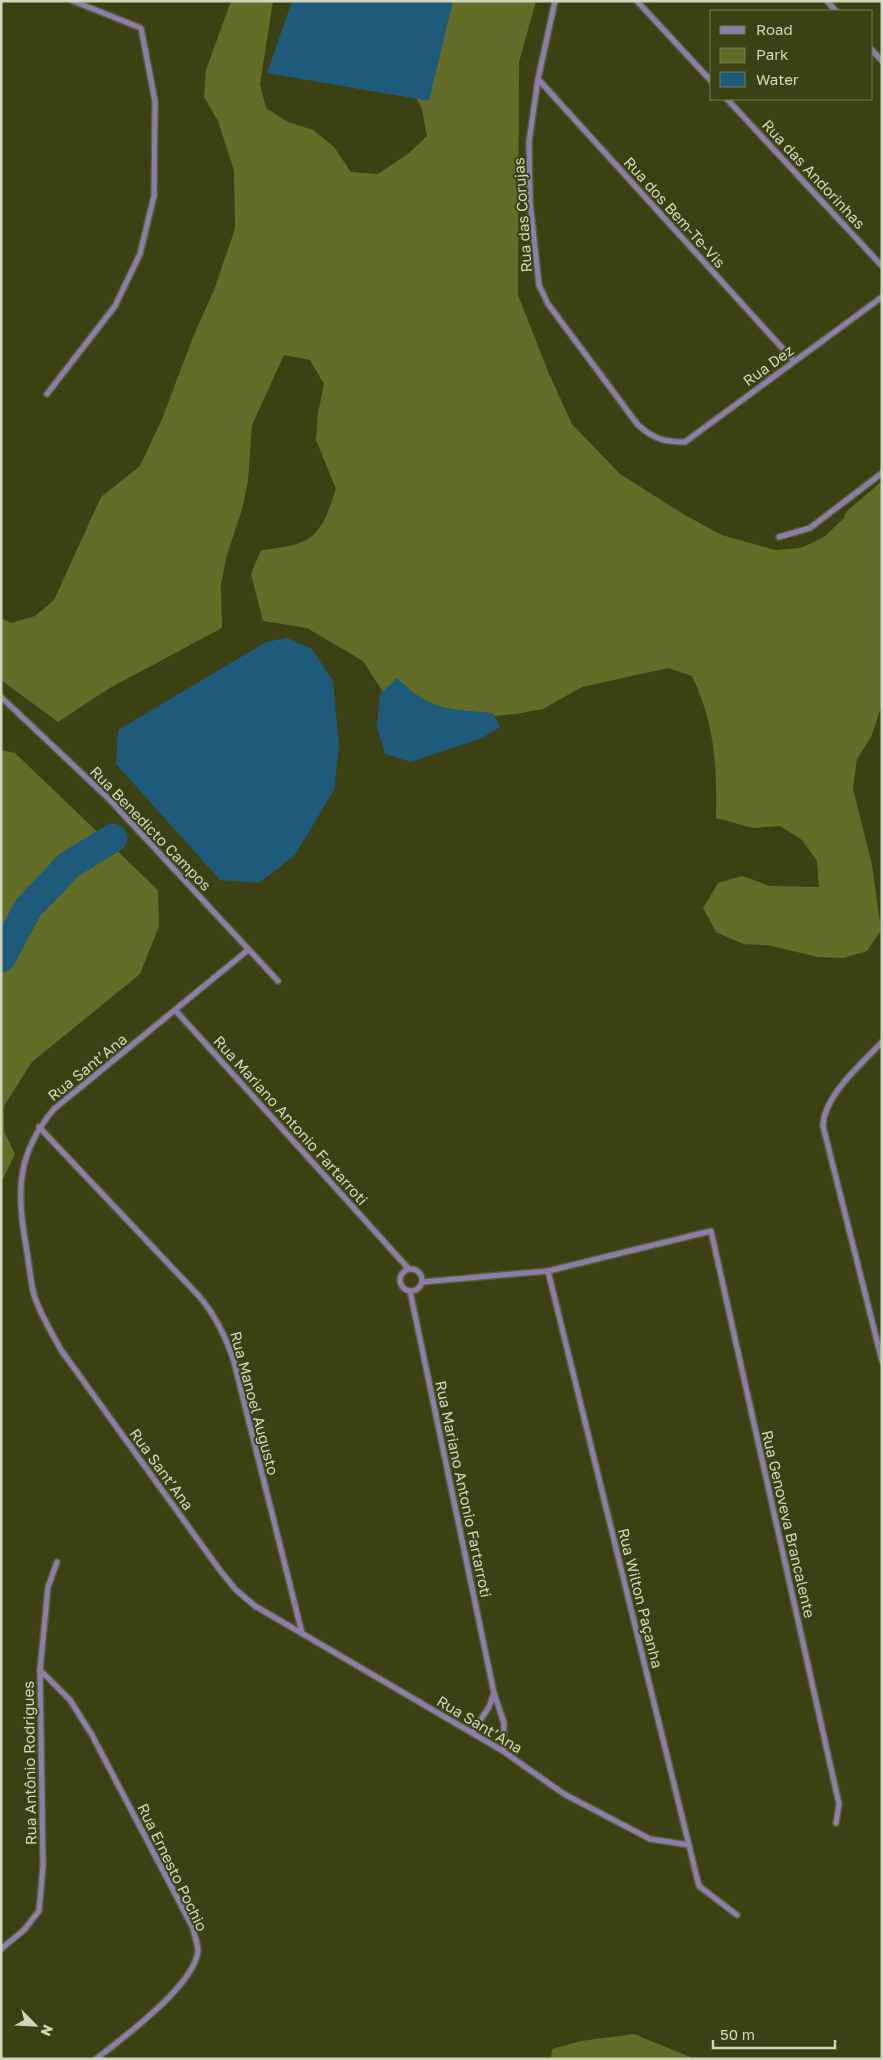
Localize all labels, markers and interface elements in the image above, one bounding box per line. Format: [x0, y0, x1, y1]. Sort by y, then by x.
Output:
legend [710, 10, 873, 100]
text: Road [756, 20, 793, 38]
text: Park [756, 45, 789, 63]
text: Water [756, 70, 799, 88]
street label: Rua das Andorinhas [759, 116, 869, 232]
street label: Rua dos Bem-Te-Vis [621, 153, 729, 271]
street label: Rua das Corujas [509, 157, 535, 273]
street label: Rua Dez [739, 340, 797, 389]
street label: Rua Benedicto Campos [87, 762, 215, 894]
street label: Rua Sant’Ana [44, 1030, 130, 1104]
street label: Rua Mariano Antonio Fartarroti [210, 1032, 372, 1208]
street label: Rua Manoel Augusto [227, 1329, 283, 1477]
street label: Rua Mariano Antonio Fartarroti [432, 1379, 496, 1599]
street label: Rua Sant’Ana [126, 1425, 198, 1513]
street label: Rua Genoveva Brancalente [759, 1428, 819, 1620]
street label: Rua Wilton Paçanha [615, 1526, 667, 1670]
street label: Rua Antônio Rodrigues [19, 1681, 39, 1845]
street label: Rua Sant’Ana [434, 1691, 526, 1757]
street label: Rua Ernesto Pochio [134, 1800, 212, 1934]
north arrow [10, 2000, 60, 2050]
scale bar [713, 2018, 836, 2050]
text: N [37, 2022, 57, 2039]
text: 50 m [720, 2025, 755, 2043]

